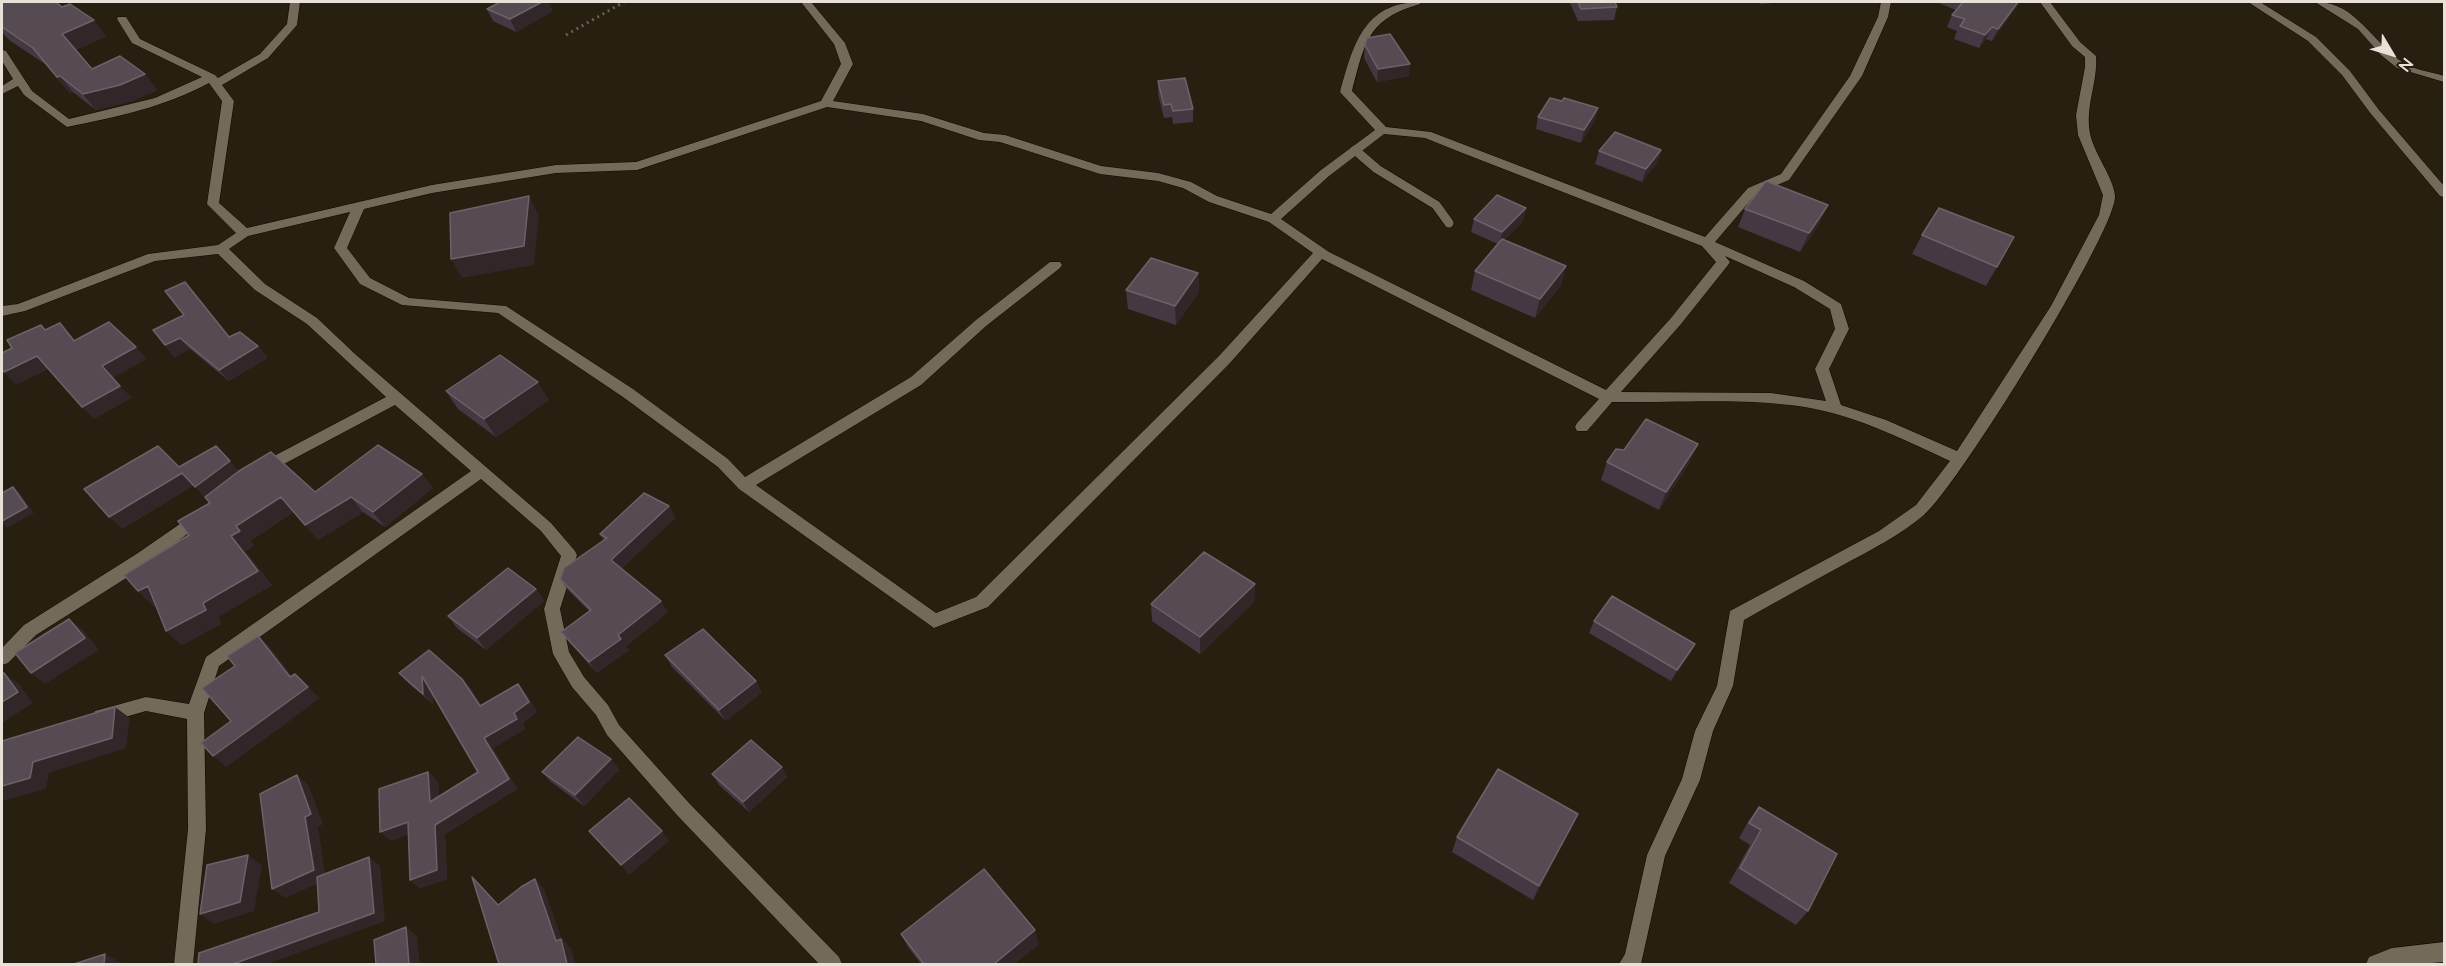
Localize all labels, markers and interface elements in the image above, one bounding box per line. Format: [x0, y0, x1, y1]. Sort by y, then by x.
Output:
north arrow [2362, 24, 2422, 84]
text: N [2395, 55, 2418, 76]

